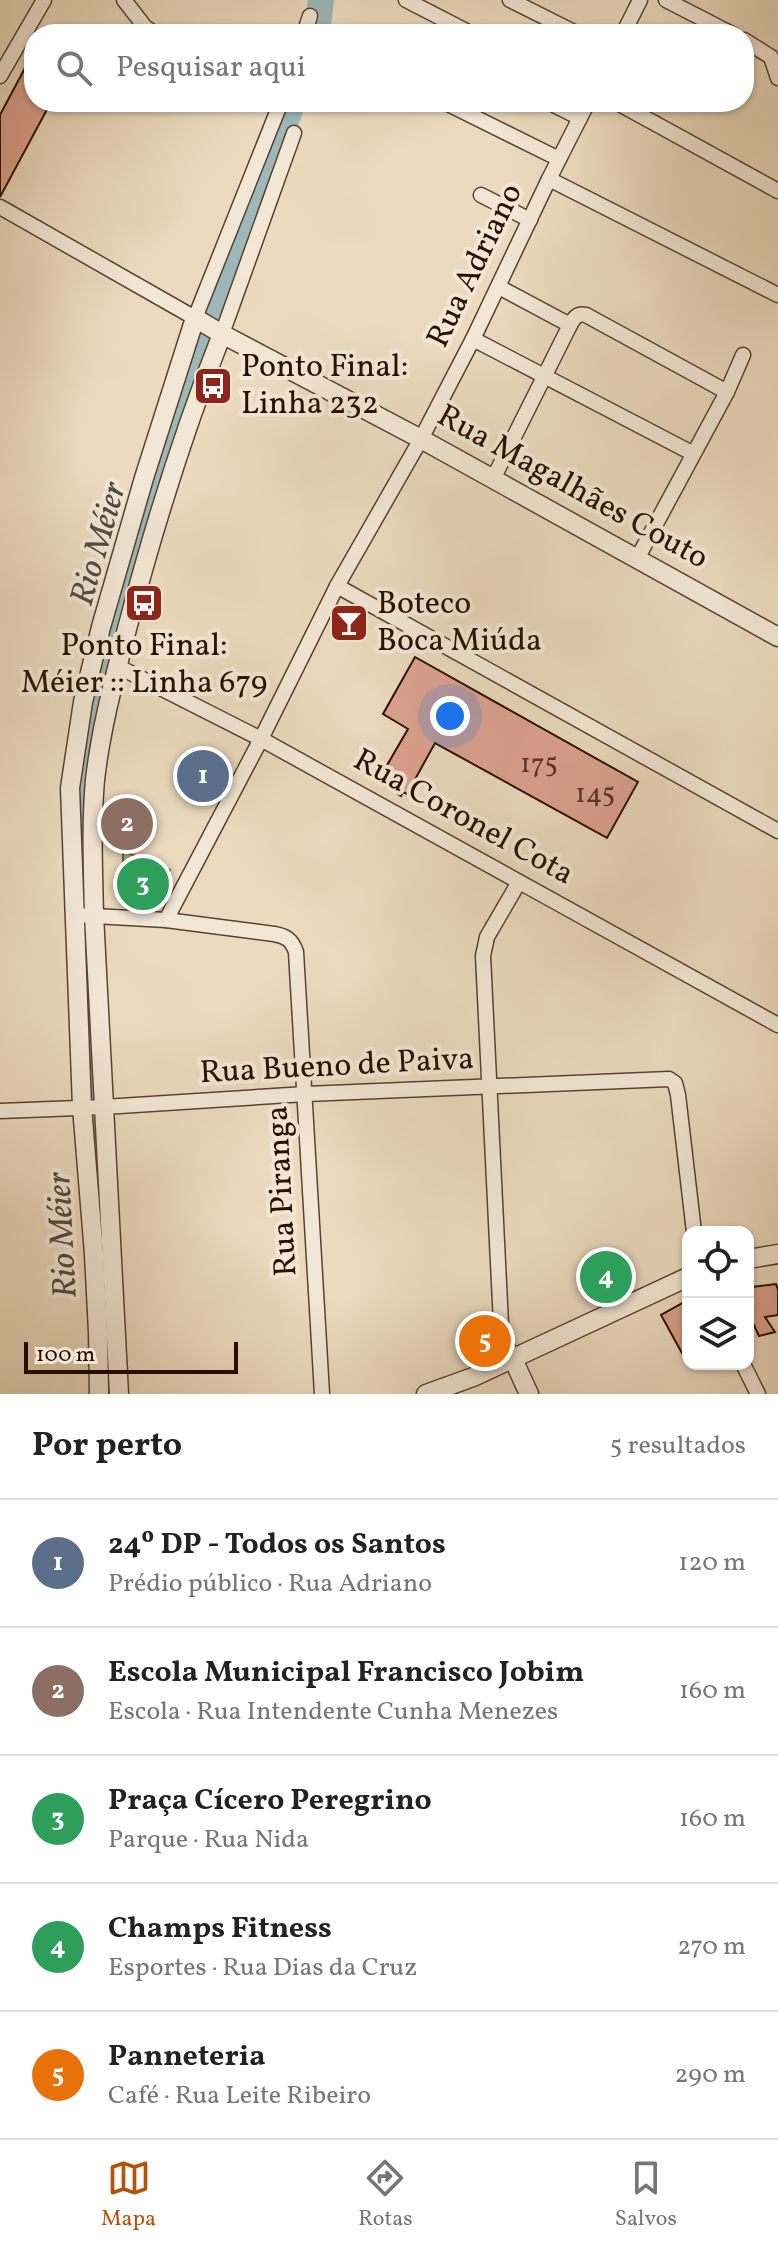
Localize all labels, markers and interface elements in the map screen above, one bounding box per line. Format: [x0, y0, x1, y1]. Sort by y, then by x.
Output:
search box [24, 24, 754, 112]
icon: search [52, 46, 96, 90]
text: Pesquisar aqui [116, 47, 306, 89]
street label: Rua Adriano [417, 177, 535, 355]
place label: Ponto Final: Linha 232 [241, 346, 408, 427]
bus stop icon: Ponto Final: Linha 232 [192, 365, 234, 407]
street label: Rua Magalhães Couto [428, 395, 716, 581]
water label: Rio Méier [60, 476, 140, 611]
bus stop icon: Ponto Final: Méier :: Linha 679 [123, 582, 165, 624]
place label: Boteco Boca Miúda [377, 583, 542, 664]
bar icon: Boteco Boca Miúda [328, 602, 370, 644]
place label: Ponto Final: Méier :: Linha 679 [21, 625, 267, 706]
your location [430, 696, 470, 736]
street label: Rua Coronel Cota [345, 739, 581, 897]
house number: 175 [520, 745, 558, 784]
pin: 1 [177, 746, 229, 806]
house number: 145 [575, 775, 615, 814]
pin: 2 [101, 794, 153, 854]
pin: 3 [117, 854, 169, 914]
street label: Rua Bueno de Paiva [199, 1038, 475, 1096]
street label: Rua Piranga [257, 1104, 309, 1278]
water label: Rio Méier [37, 1170, 91, 1300]
map controls [682, 1226, 754, 1370]
button: locate [682, 1226, 754, 1298]
pin: 4 [580, 1247, 632, 1307]
button: layers [682, 1298, 754, 1370]
pin: 5 [459, 1311, 511, 1371]
scale bar [24, 1338, 238, 1374]
text: 100 m [36, 1340, 95, 1371]
text: Por perto [32, 1423, 182, 1470]
text: 5 resultados [610, 1428, 746, 1464]
text: 24º DP - Todos os Santos [108, 1524, 446, 1566]
text: 1 [53, 1545, 63, 1581]
text: 120 m [678, 1545, 746, 1581]
text: Prédio público · Rua Adriano [108, 1566, 432, 1602]
text: Escola Municipal Francisco Jobim [108, 1652, 584, 1694]
text: 2 [51, 1673, 65, 1709]
text: 160 m [679, 1673, 746, 1709]
text: Escola · Rua Intendente Cunha Menezes [108, 1694, 558, 1730]
text: Praça Cícero Peregrino [108, 1780, 432, 1822]
text: 3 [51, 1801, 65, 1837]
text: 160 m [679, 1801, 746, 1837]
text: Parque · Rua Nida [108, 1822, 309, 1858]
text: Champs Fitness [108, 1908, 332, 1950]
text: 4 [50, 1929, 66, 1965]
text: 270 m [677, 1929, 746, 1965]
text: Esportes · Rua Dias da Cruz [108, 1950, 417, 1986]
text: Panneteria [108, 2036, 266, 2078]
text: 5 [52, 2057, 64, 2093]
text: 290 m [674, 2057, 746, 2093]
text: Café · Rua Leite Ribeiro [108, 2078, 371, 2114]
tab: Mapa [101, 2156, 156, 2235]
tab: Rotas [358, 2156, 413, 2235]
tab: Salvos [615, 2156, 677, 2235]

